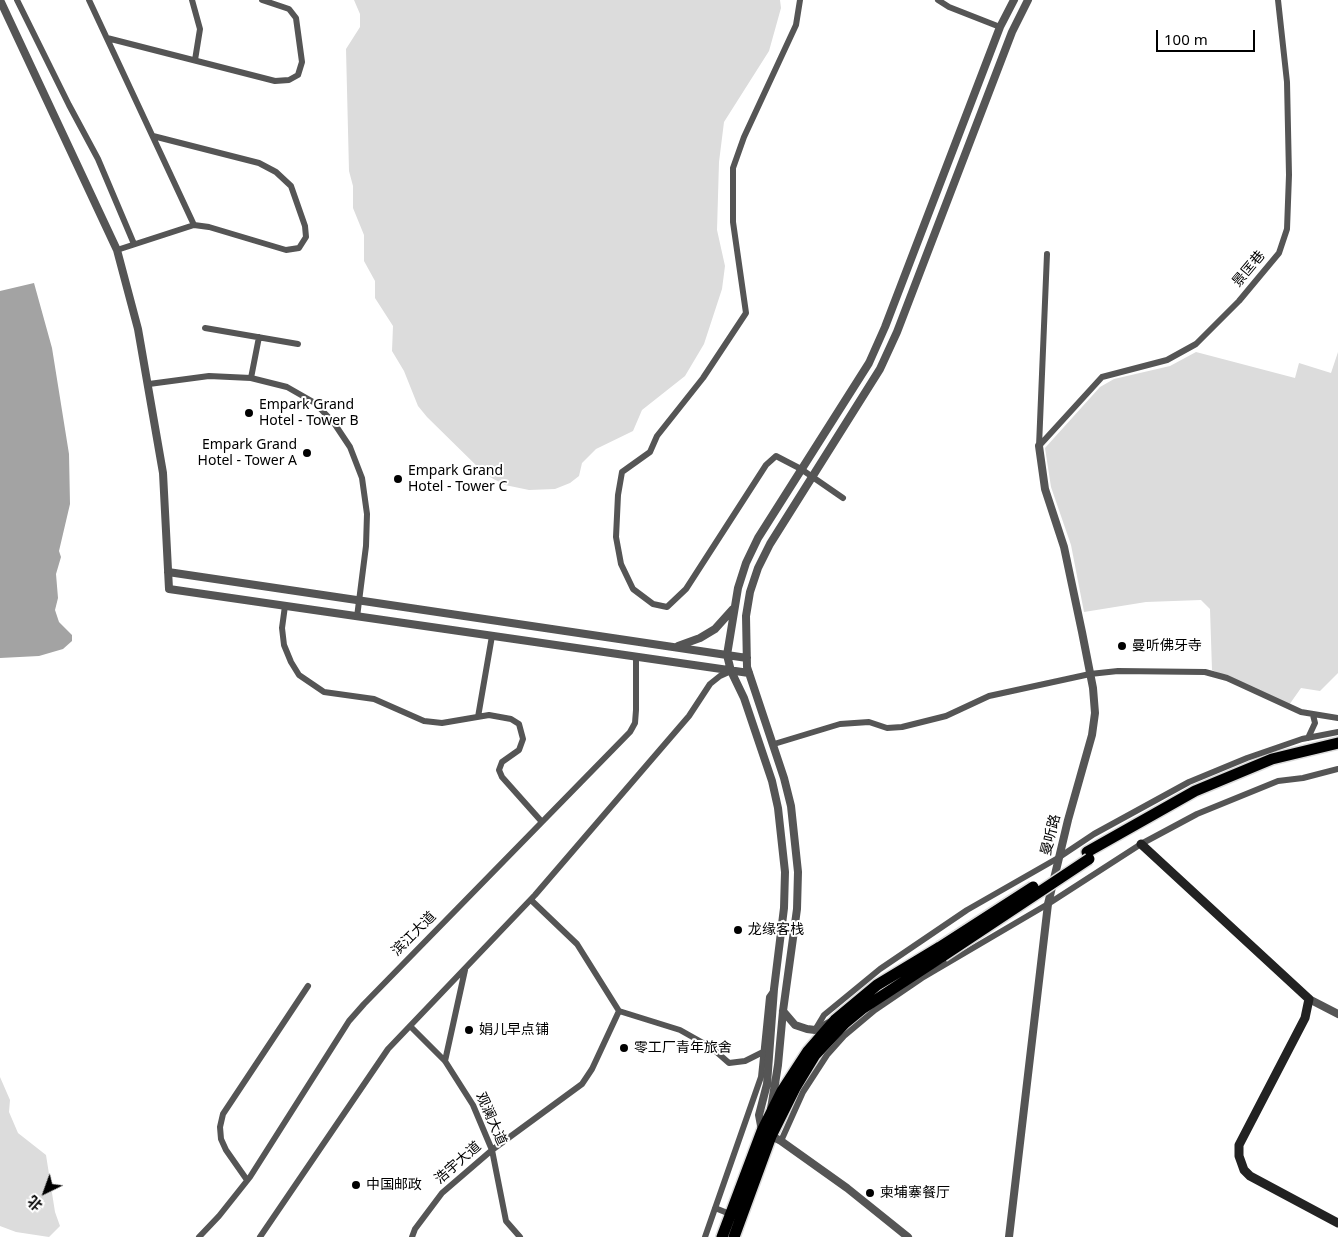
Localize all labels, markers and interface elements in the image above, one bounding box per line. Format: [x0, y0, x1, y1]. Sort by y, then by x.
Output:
scale bar [1158, 20, 1257, 52]
text: 100 m [1164, 29, 1208, 49]
street label: 景匡巷 [1229, 248, 1269, 290]
place label: Empark Grand Hotel - Tower B [259, 397, 359, 430]
marker: Empark Grand Hotel - Tower B [243, 407, 255, 419]
place label: Empark Grand Hotel - Tower A [198, 437, 297, 470]
marker: Empark Grand Hotel - Tower A [301, 447, 313, 459]
place label: Empark Grand Hotel - Tower C [408, 463, 507, 496]
marker: Empark Grand Hotel - Tower C [392, 473, 404, 485]
place label: 曼听佛牙寺 [1132, 638, 1202, 654]
marker: 曼听佛牙寺 [1116, 640, 1128, 652]
street label: 曼听路 [1038, 813, 1064, 857]
street label: 滨江大道 [388, 908, 440, 960]
place label: 龙缘客栈 [748, 922, 804, 938]
marker: 龙缘客栈 [732, 924, 744, 936]
place label: 娟儿早点铺 [479, 1022, 549, 1038]
marker: 娟儿早点铺 [463, 1024, 475, 1036]
place label: 零工厂青年旅舍 [634, 1040, 732, 1056]
marker: 零工厂青年旅舍 [618, 1042, 630, 1054]
street label: 观澜大道 [472, 1090, 510, 1148]
street label: 浩宇大道 [431, 1138, 485, 1188]
north arrow [20, 1167, 70, 1217]
place label: 中国邮政 [366, 1177, 422, 1193]
marker: 中国邮政 [350, 1179, 362, 1191]
place label: 柬埔寨餐厅 [880, 1185, 950, 1201]
marker: 柬埔寨餐厅 [864, 1187, 876, 1199]
text: 北 [23, 1192, 46, 1215]

